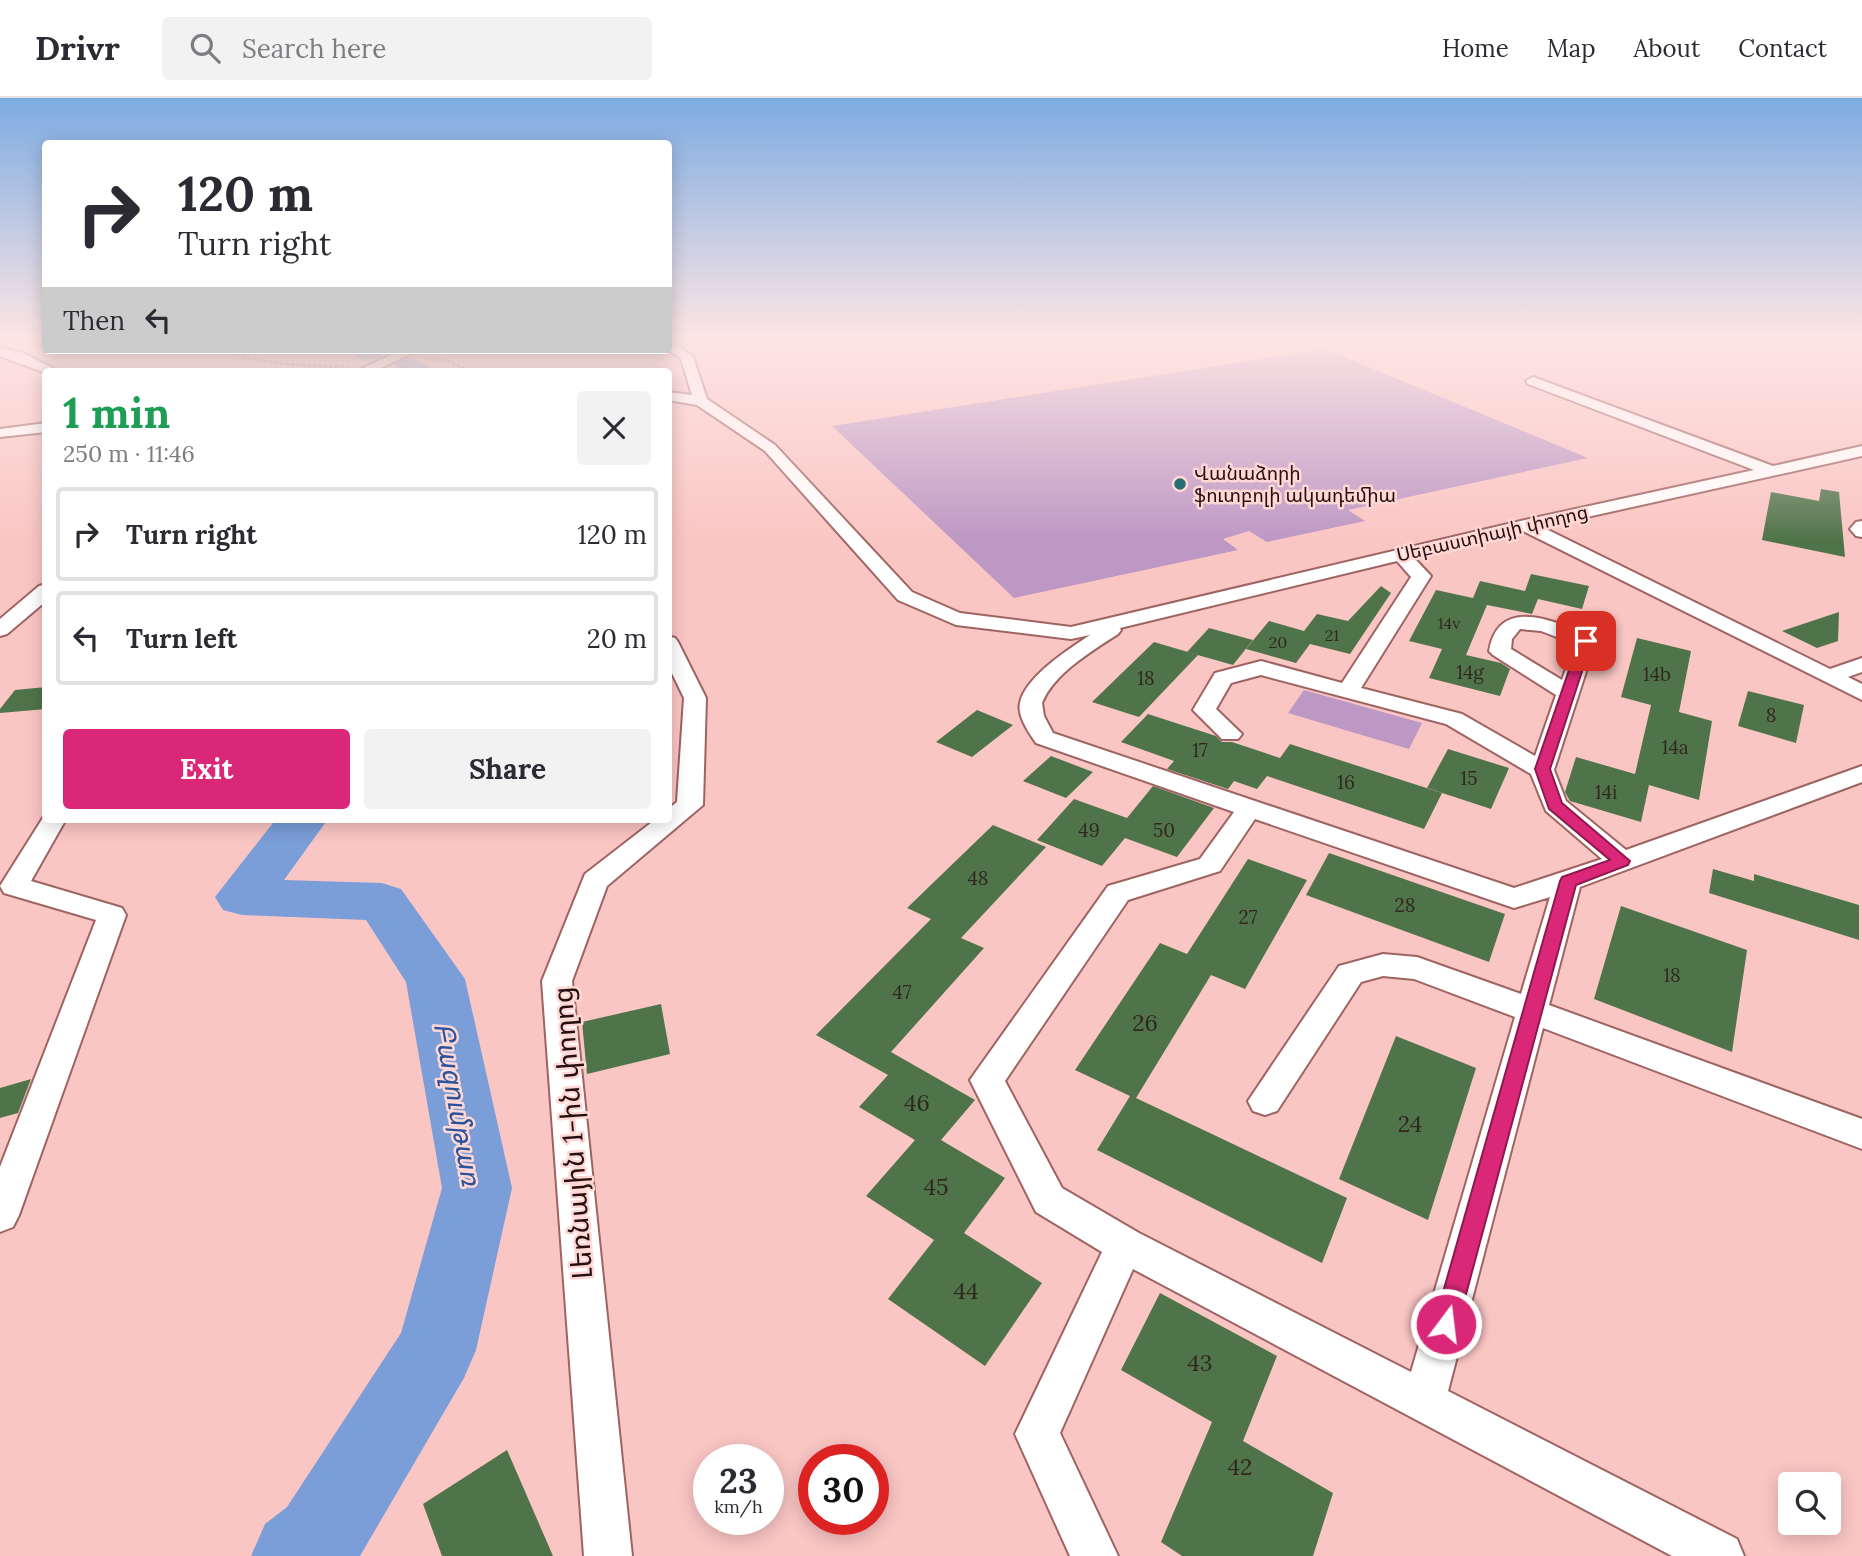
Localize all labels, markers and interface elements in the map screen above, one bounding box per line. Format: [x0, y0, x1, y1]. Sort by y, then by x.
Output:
search box [162, 17, 652, 80]
text: Drivr [35, 27, 120, 69]
icon: search [186, 29, 224, 67]
text: Search here [242, 32, 386, 65]
text: Home [1442, 33, 1509, 64]
text: Map [1547, 33, 1596, 64]
text: About [1634, 33, 1700, 64]
text: Contact [1738, 33, 1827, 64]
text: 120 m [178, 162, 313, 224]
icon: right [63, 168, 154, 259]
text: Turn right [178, 223, 331, 264]
icon: left [139, 301, 177, 339]
text: Then [63, 304, 125, 337]
text: 1 min [63, 386, 170, 440]
button: close [577, 391, 651, 465]
text: 250 m · 11:46 [63, 439, 195, 468]
place label: Վանաձորի ֆուտբոլի ակադեմիա [1194, 461, 1396, 507]
marker: Վանաձորի ֆուտբոլի ակադեմիա [1172, 476, 1188, 492]
street label: Սեբաստիայի փողոց [1394, 499, 1590, 567]
icon: right [67, 515, 105, 553]
text: Turn right [126, 518, 257, 551]
text: 120 m [577, 518, 647, 551]
pin [1556, 611, 1616, 671]
house number: 14v [1438, 613, 1461, 633]
icon: left [67, 619, 105, 657]
text: Turn left [126, 622, 237, 655]
text: 20 m [587, 622, 647, 655]
icon: arrive [1567, 622, 1605, 660]
house number: 21 [1325, 625, 1339, 645]
house number: 20 [1269, 632, 1287, 652]
house number: 14g [1456, 660, 1484, 684]
house number: 14b [1643, 662, 1671, 686]
house number: 18 [1137, 666, 1155, 690]
house number: 8 [1766, 703, 1776, 727]
button: Exit [63, 729, 350, 809]
button: Share [364, 729, 651, 809]
house number: 14a [1661, 735, 1689, 759]
house number: 17 [1192, 738, 1208, 762]
house number: 15 [1460, 766, 1478, 790]
house number: 16 [1337, 770, 1355, 794]
house number: 14i [1595, 780, 1617, 804]
house number: 49 [1078, 818, 1100, 842]
house number: 50 [1153, 818, 1175, 842]
house number: 48 [968, 866, 988, 890]
house number: 28 [1395, 893, 1415, 917]
house number: 27 [1239, 905, 1258, 929]
house number: 18 [1663, 963, 1681, 987]
house number: 47 [892, 980, 912, 1004]
street label: Լեռնային 1-ին փողոց [544, 986, 600, 1280]
house number: 26 [1132, 1008, 1158, 1037]
water label: Բազումթառ [426, 1019, 490, 1189]
house number: 46 [904, 1088, 930, 1117]
house number: 24 [1398, 1109, 1422, 1138]
house number: 45 [923, 1172, 949, 1201]
house number: 44 [954, 1276, 978, 1305]
position arrow [1409, 1287, 1483, 1361]
house number: 43 [1187, 1348, 1213, 1377]
speed limit sign: 30 [798, 1444, 889, 1535]
house number: 42 [1228, 1452, 1252, 1481]
text: 23 [719, 1458, 758, 1503]
map controls [1778, 1472, 1841, 1535]
button: search [1778, 1472, 1841, 1535]
text: km/h [714, 1495, 763, 1518]

